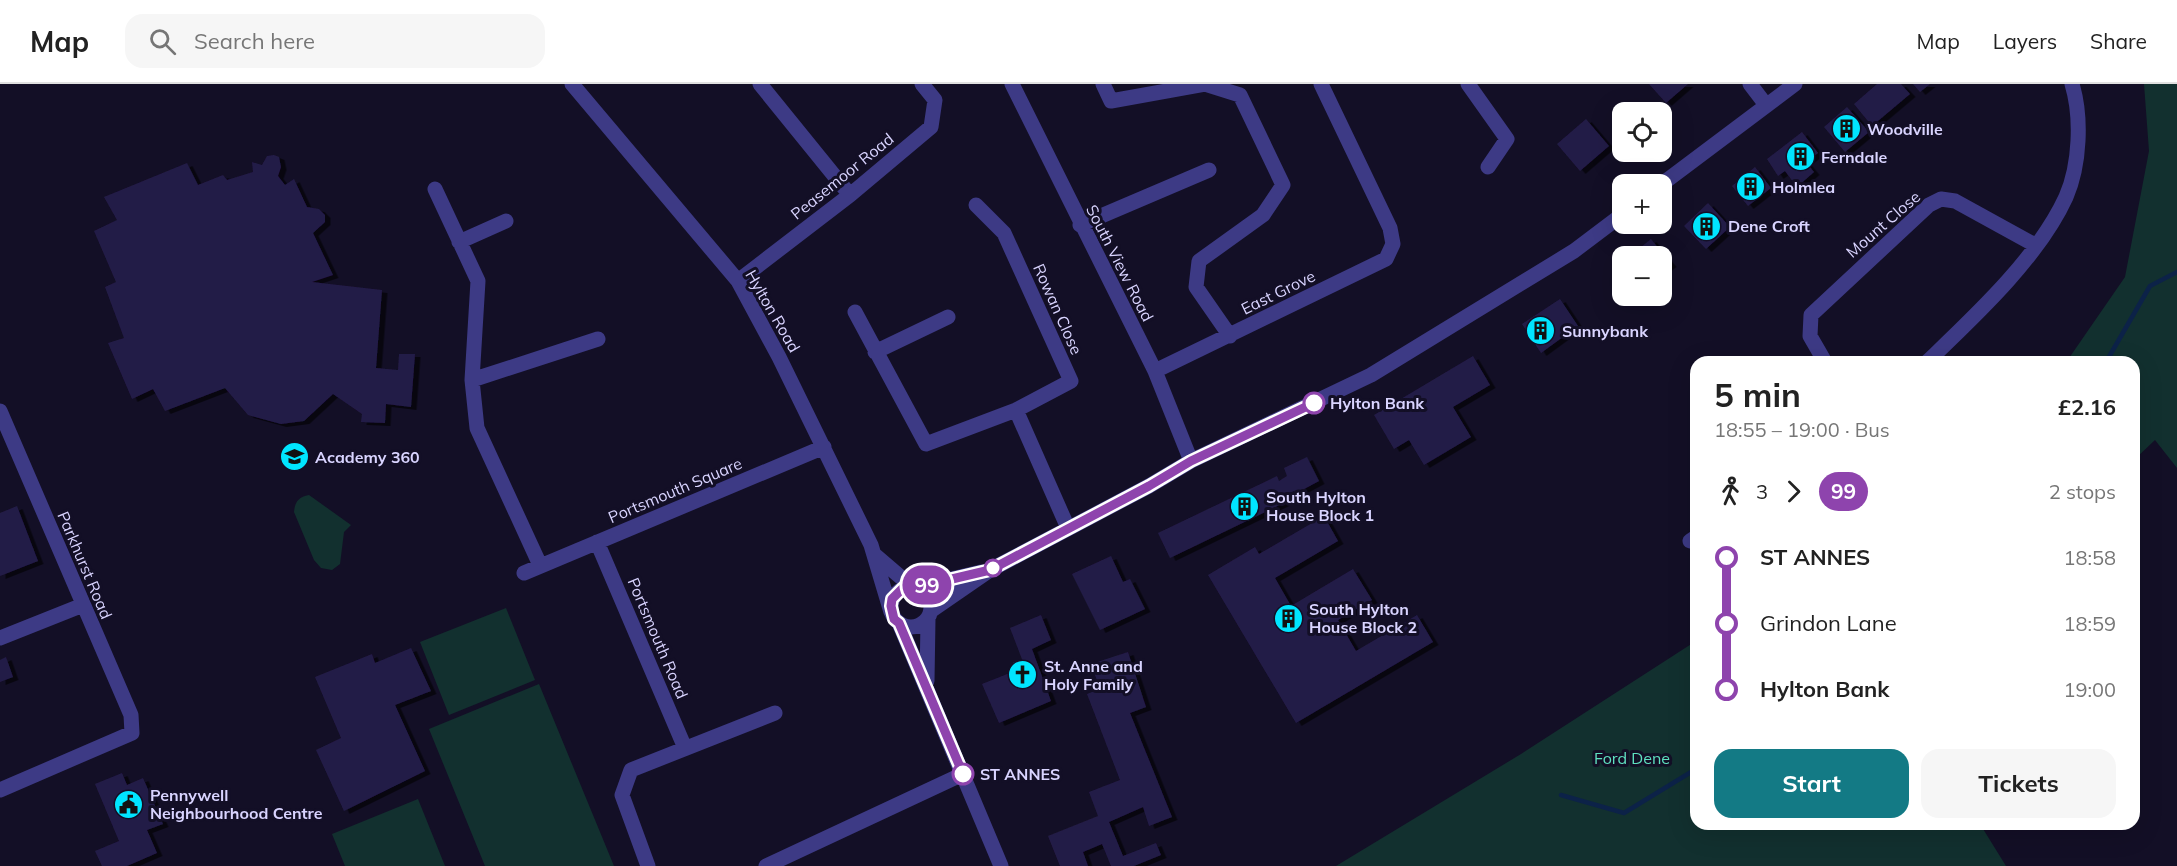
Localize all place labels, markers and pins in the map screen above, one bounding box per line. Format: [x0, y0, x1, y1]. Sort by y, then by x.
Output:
building icon: Woodville [1830, 113, 1862, 145]
place label: Woodville [1867, 119, 1943, 139]
building icon: Ferndale [1784, 141, 1816, 173]
place label: Ferndale [1821, 147, 1888, 167]
building icon: Holmlea [1735, 171, 1767, 203]
place label: Holmlea [1772, 177, 1835, 197]
building icon: Dene Croft [1691, 210, 1723, 242]
place label: Dene Croft [1728, 216, 1810, 236]
building icon: Sunnybank [1525, 315, 1557, 347]
place label: Sunnybank [1562, 321, 1649, 341]
marker: Hylton Bank [1303, 392, 1325, 414]
place label: Hylton Bank [1330, 393, 1425, 413]
school or university icon: Academy 360 [278, 441, 310, 473]
place label: Academy 360 [315, 447, 420, 467]
place label: South Hylton House Block 1 [1266, 487, 1374, 525]
building icon: South Hylton House Block 1 [1229, 490, 1261, 522]
unlabelled marker [984, 559, 1002, 577]
place label: South Hylton House Block 2 [1309, 599, 1417, 637]
building icon: South Hylton House Block 2 [1272, 602, 1304, 634]
place label: St. Anne and Holy Family [1044, 656, 1143, 694]
church icon: St. Anne and Holy Family [1007, 659, 1039, 691]
marker: ST ANNES [952, 763, 974, 785]
place label: ST ANNES [980, 764, 1060, 784]
place label: Pennywell Neighbourhood Centre [150, 785, 323, 823]
public building icon: Pennywell Neighbourhood Centre [113, 788, 145, 820]

